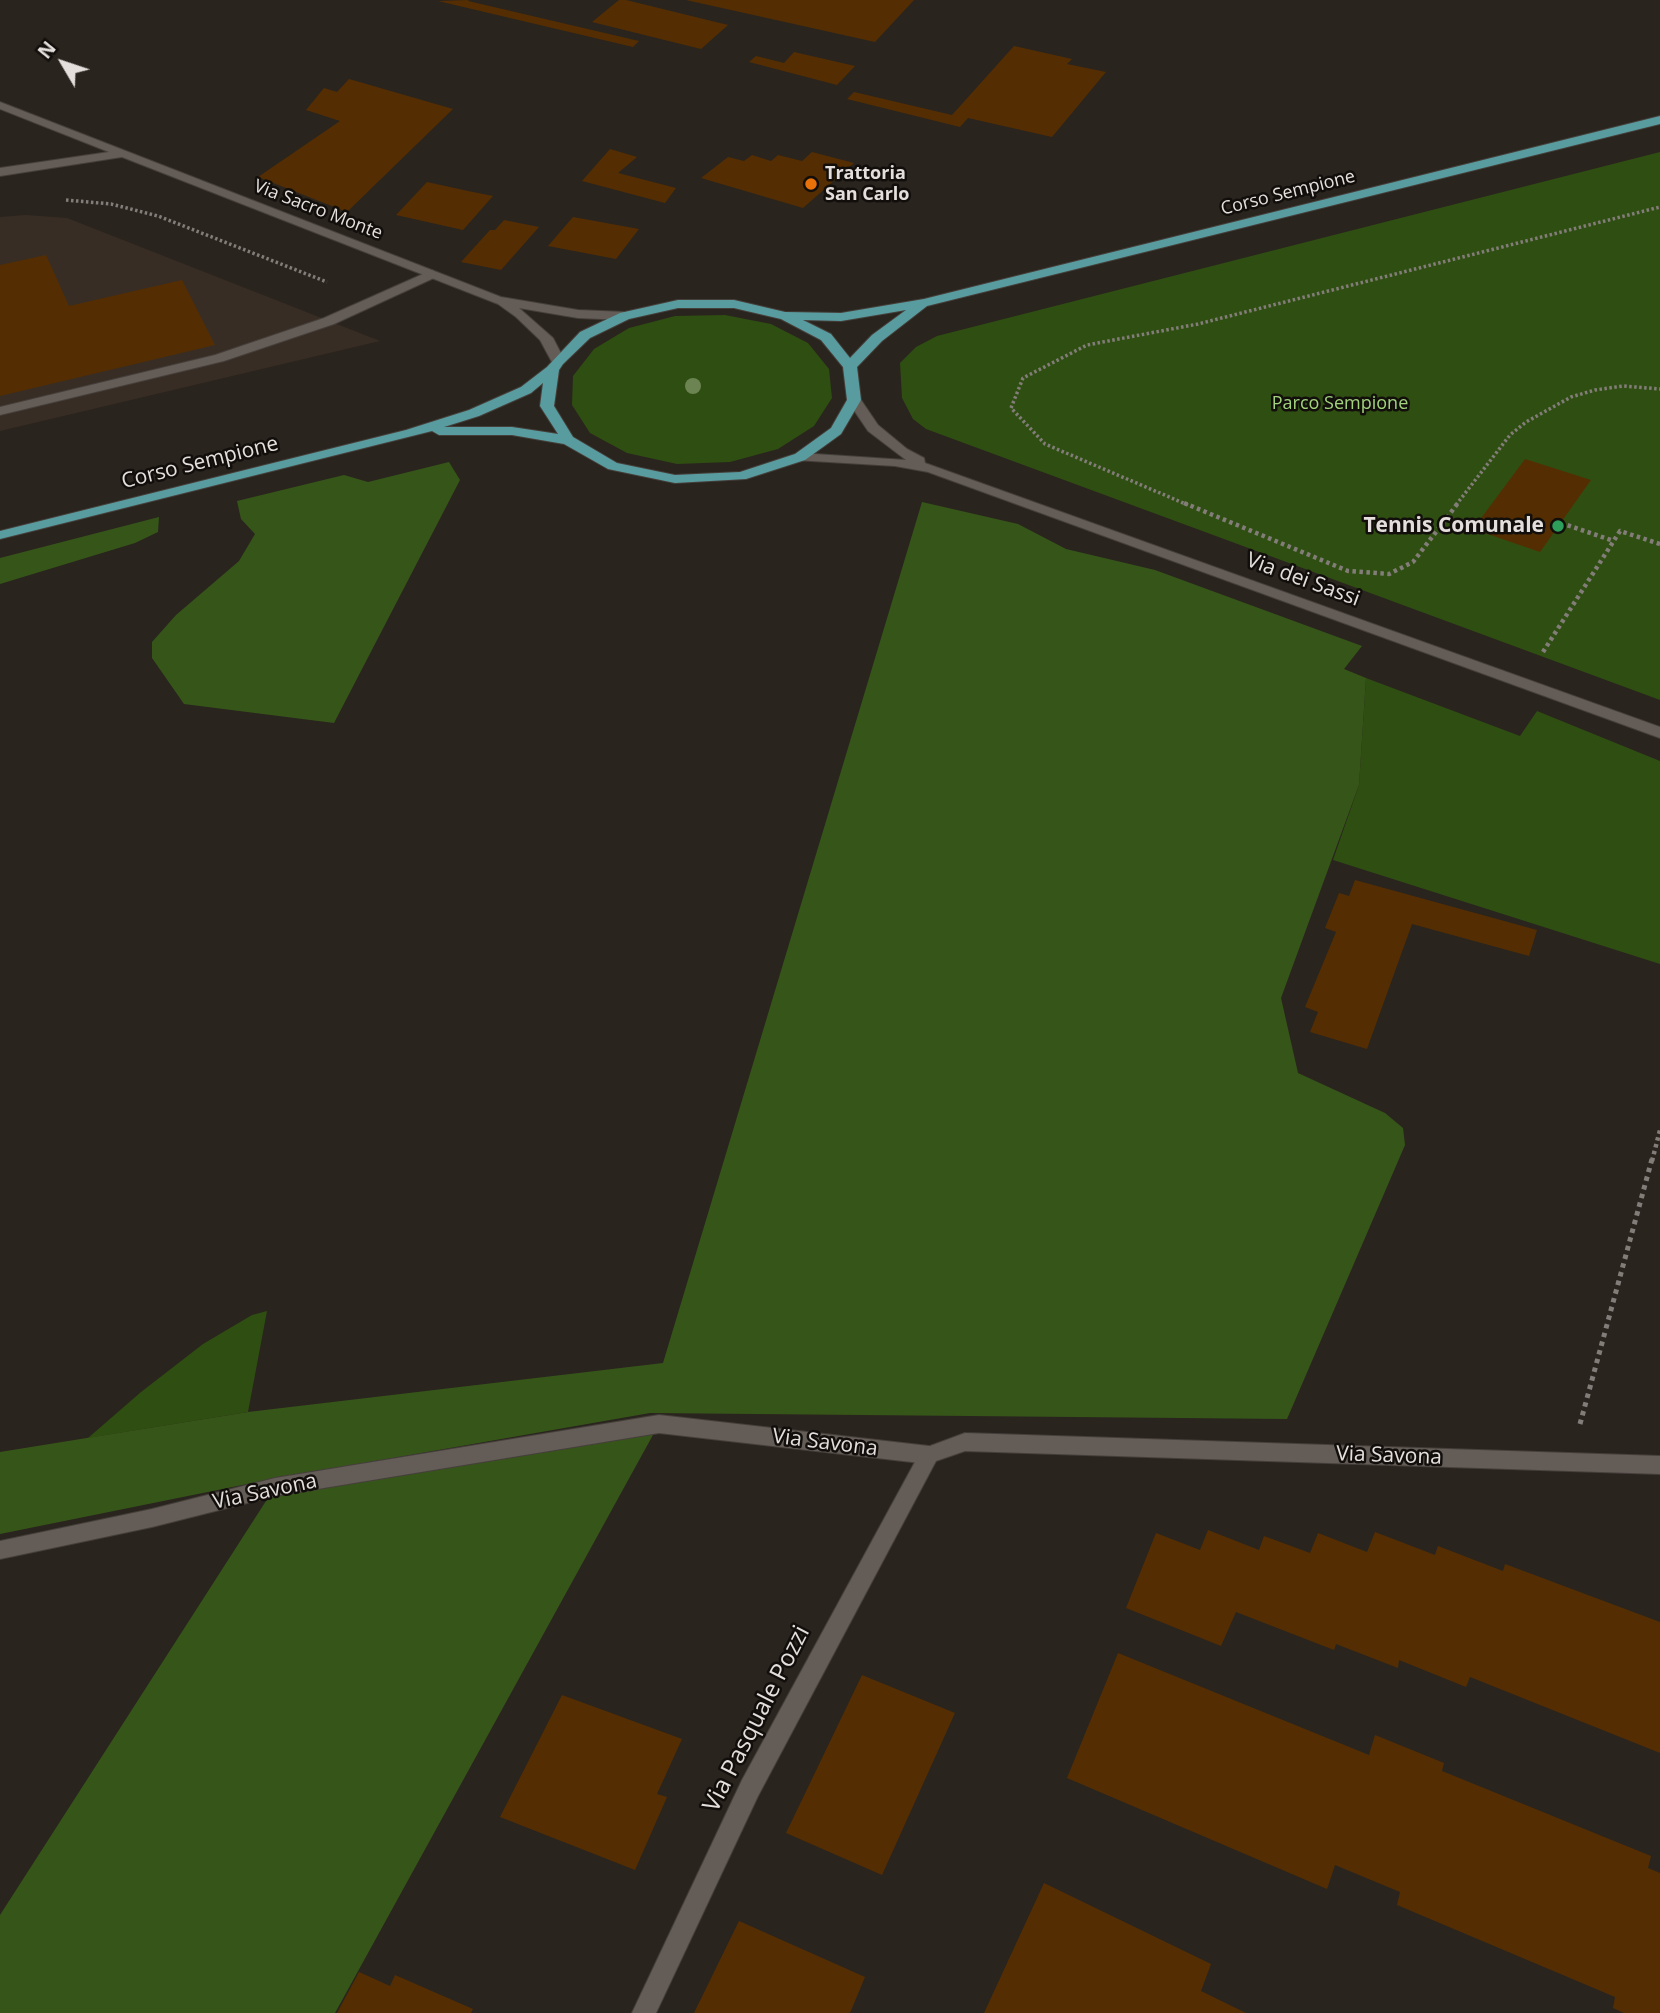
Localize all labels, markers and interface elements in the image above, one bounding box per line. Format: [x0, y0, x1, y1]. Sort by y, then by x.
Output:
north arrow [28, 28, 98, 98]
text: N [32, 36, 62, 64]
place label: Trattoria San Carlo [825, 163, 909, 206]
street label: Corso Sempione [1219, 166, 1357, 220]
street label: Via Sacro Monte [251, 176, 385, 244]
marker: Trattoria San Carlo [803, 176, 819, 192]
park label: Parco Sempione [1272, 393, 1408, 415]
street label: Corso Sempione [119, 431, 281, 495]
place label: Tennis Comunale [1363, 513, 1544, 539]
marker: Tennis Comunale [1550, 518, 1566, 534]
street label: Via dei Sassi [1243, 548, 1363, 612]
street label: Via Savona [771, 1424, 879, 1462]
street label: Via Savona [1336, 1442, 1442, 1470]
street label: Via Savona [211, 1469, 319, 1515]
street label: Via Pasquale Pozzi [698, 1621, 816, 1817]

